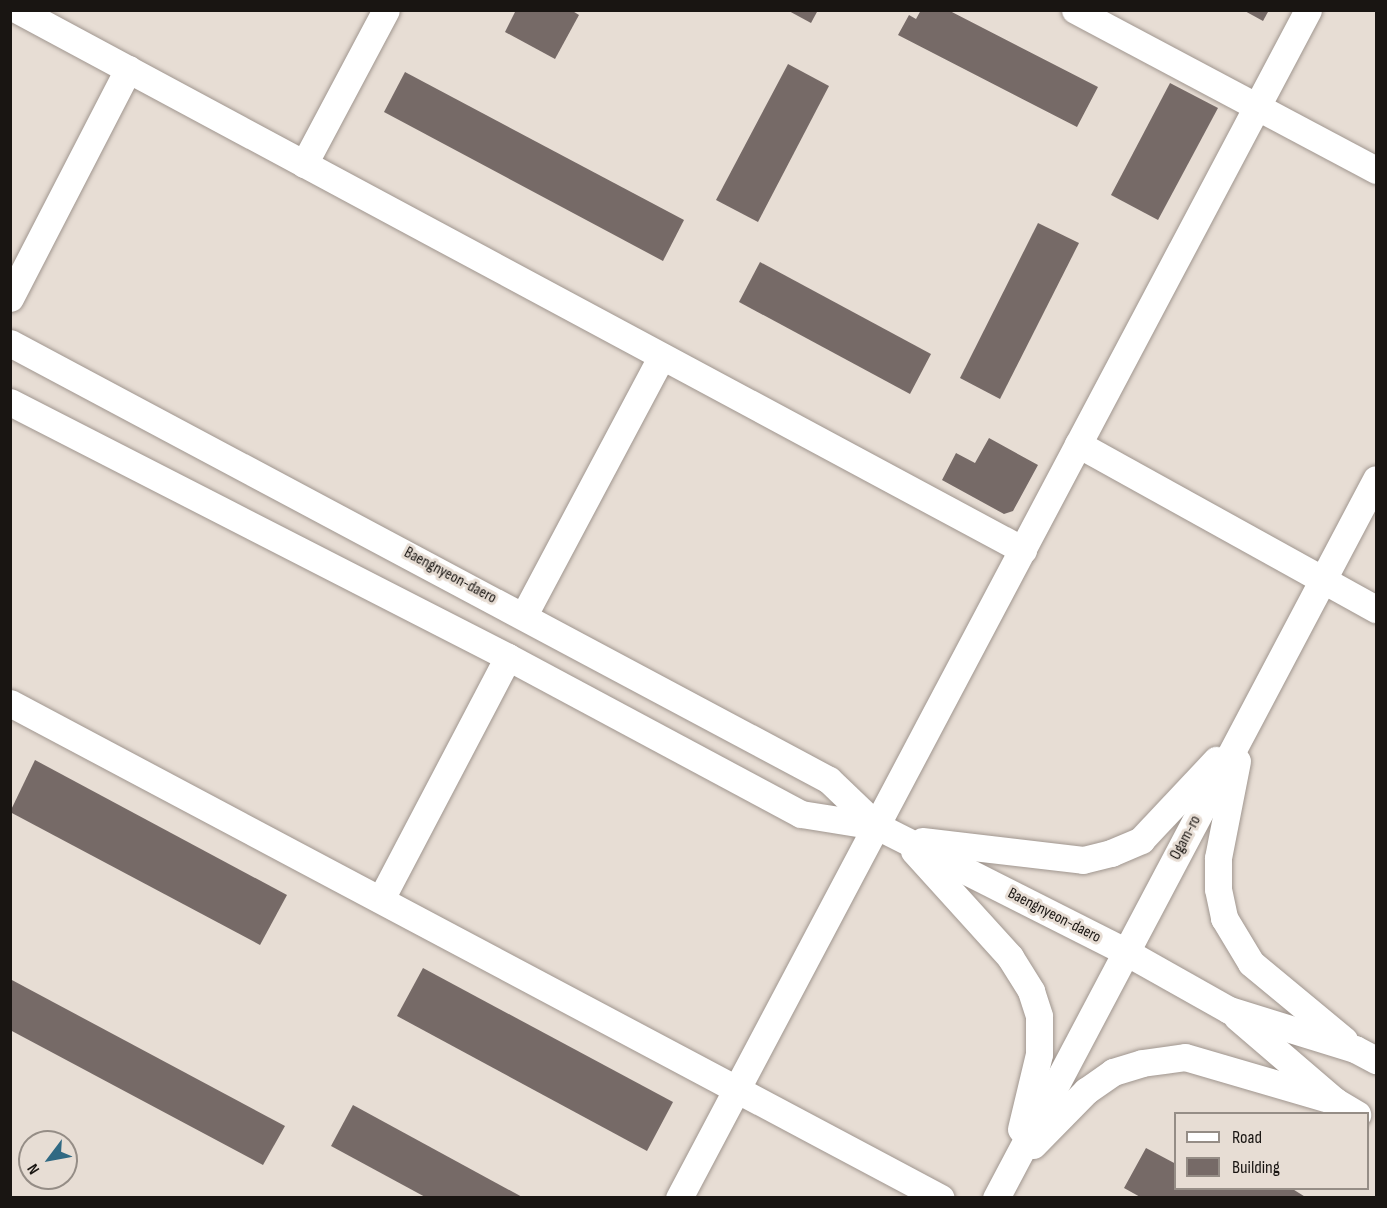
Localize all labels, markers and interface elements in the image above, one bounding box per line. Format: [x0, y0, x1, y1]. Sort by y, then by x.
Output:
street label: Baengnyeon-daero [401, 544, 499, 608]
street label: Ogam-ro [1166, 813, 1206, 863]
street label: Baengnyeon-daero [1004, 884, 1104, 948]
legend [1174, 1112, 1369, 1190]
text: Road [1232, 1127, 1262, 1148]
north arrow [18, 1130, 78, 1190]
text: Building [1232, 1157, 1280, 1178]
text: N [24, 1160, 44, 1177]

